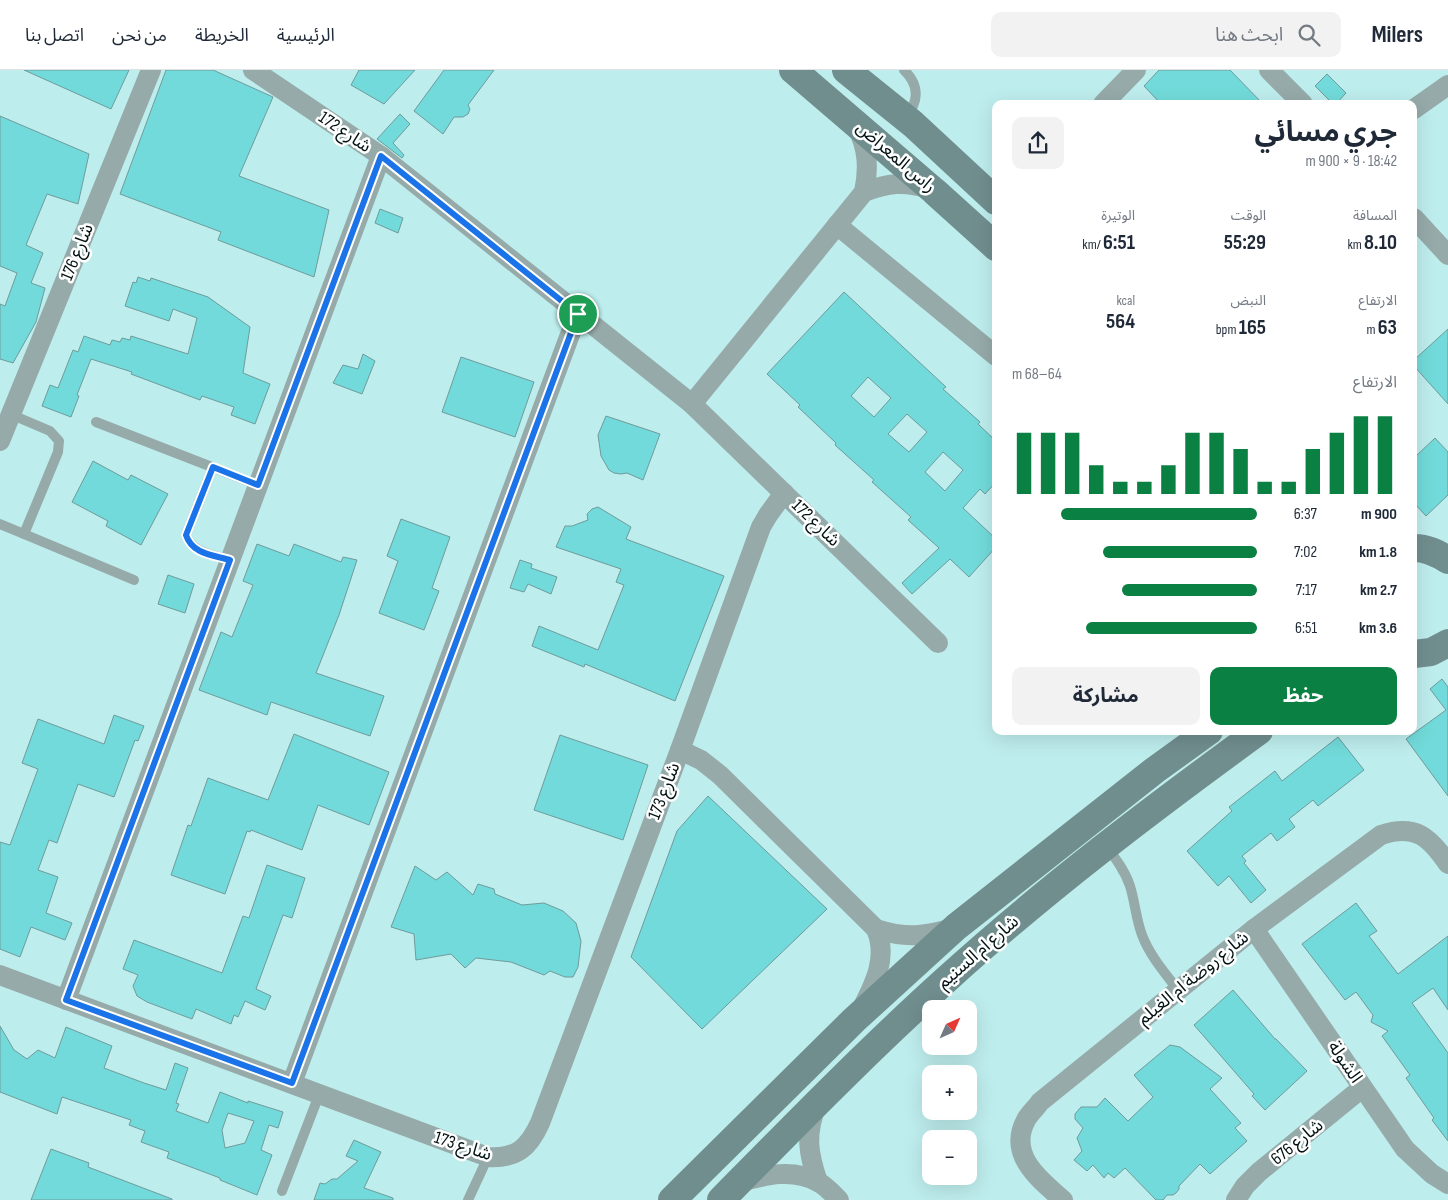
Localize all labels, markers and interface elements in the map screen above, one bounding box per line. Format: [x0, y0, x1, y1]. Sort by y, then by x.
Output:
search box [991, 12, 1341, 57]
text: Milers [1371, 20, 1423, 49]
icon: search [1295, 21, 1323, 49]
text: ابحث هنا [1215, 24, 1283, 47]
text: اتصل بنا [25, 25, 84, 46]
text: من نحن [112, 25, 167, 46]
text: الخريطة [195, 25, 249, 46]
text: الرئيسية [277, 25, 335, 46]
street label: شارع 172 [313, 107, 375, 160]
text: جري مسائي [1254, 116, 1397, 149]
street label: راس المعراض [852, 117, 940, 197]
button: share [1012, 117, 1064, 169]
text: 18:42 · 9 × 900 m [1306, 152, 1397, 171]
text: الوتيرة [1101, 207, 1135, 224]
text: الوقت [1231, 207, 1266, 224]
text: المسافة [1353, 207, 1397, 224]
street label: شارع 176 [56, 221, 101, 285]
text: 6:51 [1103, 230, 1135, 255]
text: 55:29 [1224, 230, 1266, 255]
text: 8.10 [1364, 230, 1397, 255]
text: /km [1082, 236, 1103, 253]
text: km [1347, 236, 1364, 253]
text: kcal [1116, 292, 1135, 309]
text: النبض [1230, 292, 1266, 309]
text: الارتفاع [1359, 292, 1397, 309]
pin [557, 293, 599, 335]
icon: arrive [564, 300, 592, 328]
text: 564 [1106, 309, 1135, 334]
text: 165 [1239, 315, 1266, 340]
text: 63 [1378, 315, 1397, 340]
text: bpm [1216, 321, 1239, 338]
text: m [1366, 321, 1378, 338]
text: 64–68 m [1012, 365, 1062, 384]
text: الارتفاع [1353, 373, 1397, 392]
street label: شارع 172 [785, 495, 844, 553]
text: 6:37 [1294, 505, 1317, 524]
text: 900 m [1361, 505, 1397, 524]
text: 7:02 [1294, 543, 1317, 562]
text: 1.8 km [1359, 543, 1397, 562]
text: 7:17 [1296, 581, 1317, 600]
text: 2.7 km [1360, 581, 1397, 600]
text: 6:51 [1295, 619, 1317, 638]
text: 3.6 km [1359, 619, 1397, 638]
button: مشاركة [1012, 667, 1200, 725]
button: حفظ [1210, 667, 1397, 725]
street label: شارع 173 [644, 760, 687, 823]
street label: شارع ام السنيم [933, 911, 1025, 995]
street label: شارع روضة ام الغيلم [1133, 927, 1255, 1032]
north arrow [922, 1000, 978, 1055]
map controls [922, 1000, 977, 1185]
street label: الشولة [1323, 1037, 1367, 1087]
button: + [922, 1065, 977, 1120]
street label: شارع 676 [1267, 1115, 1329, 1172]
street label: شارع 173 [431, 1127, 494, 1168]
button: − [922, 1130, 977, 1185]

